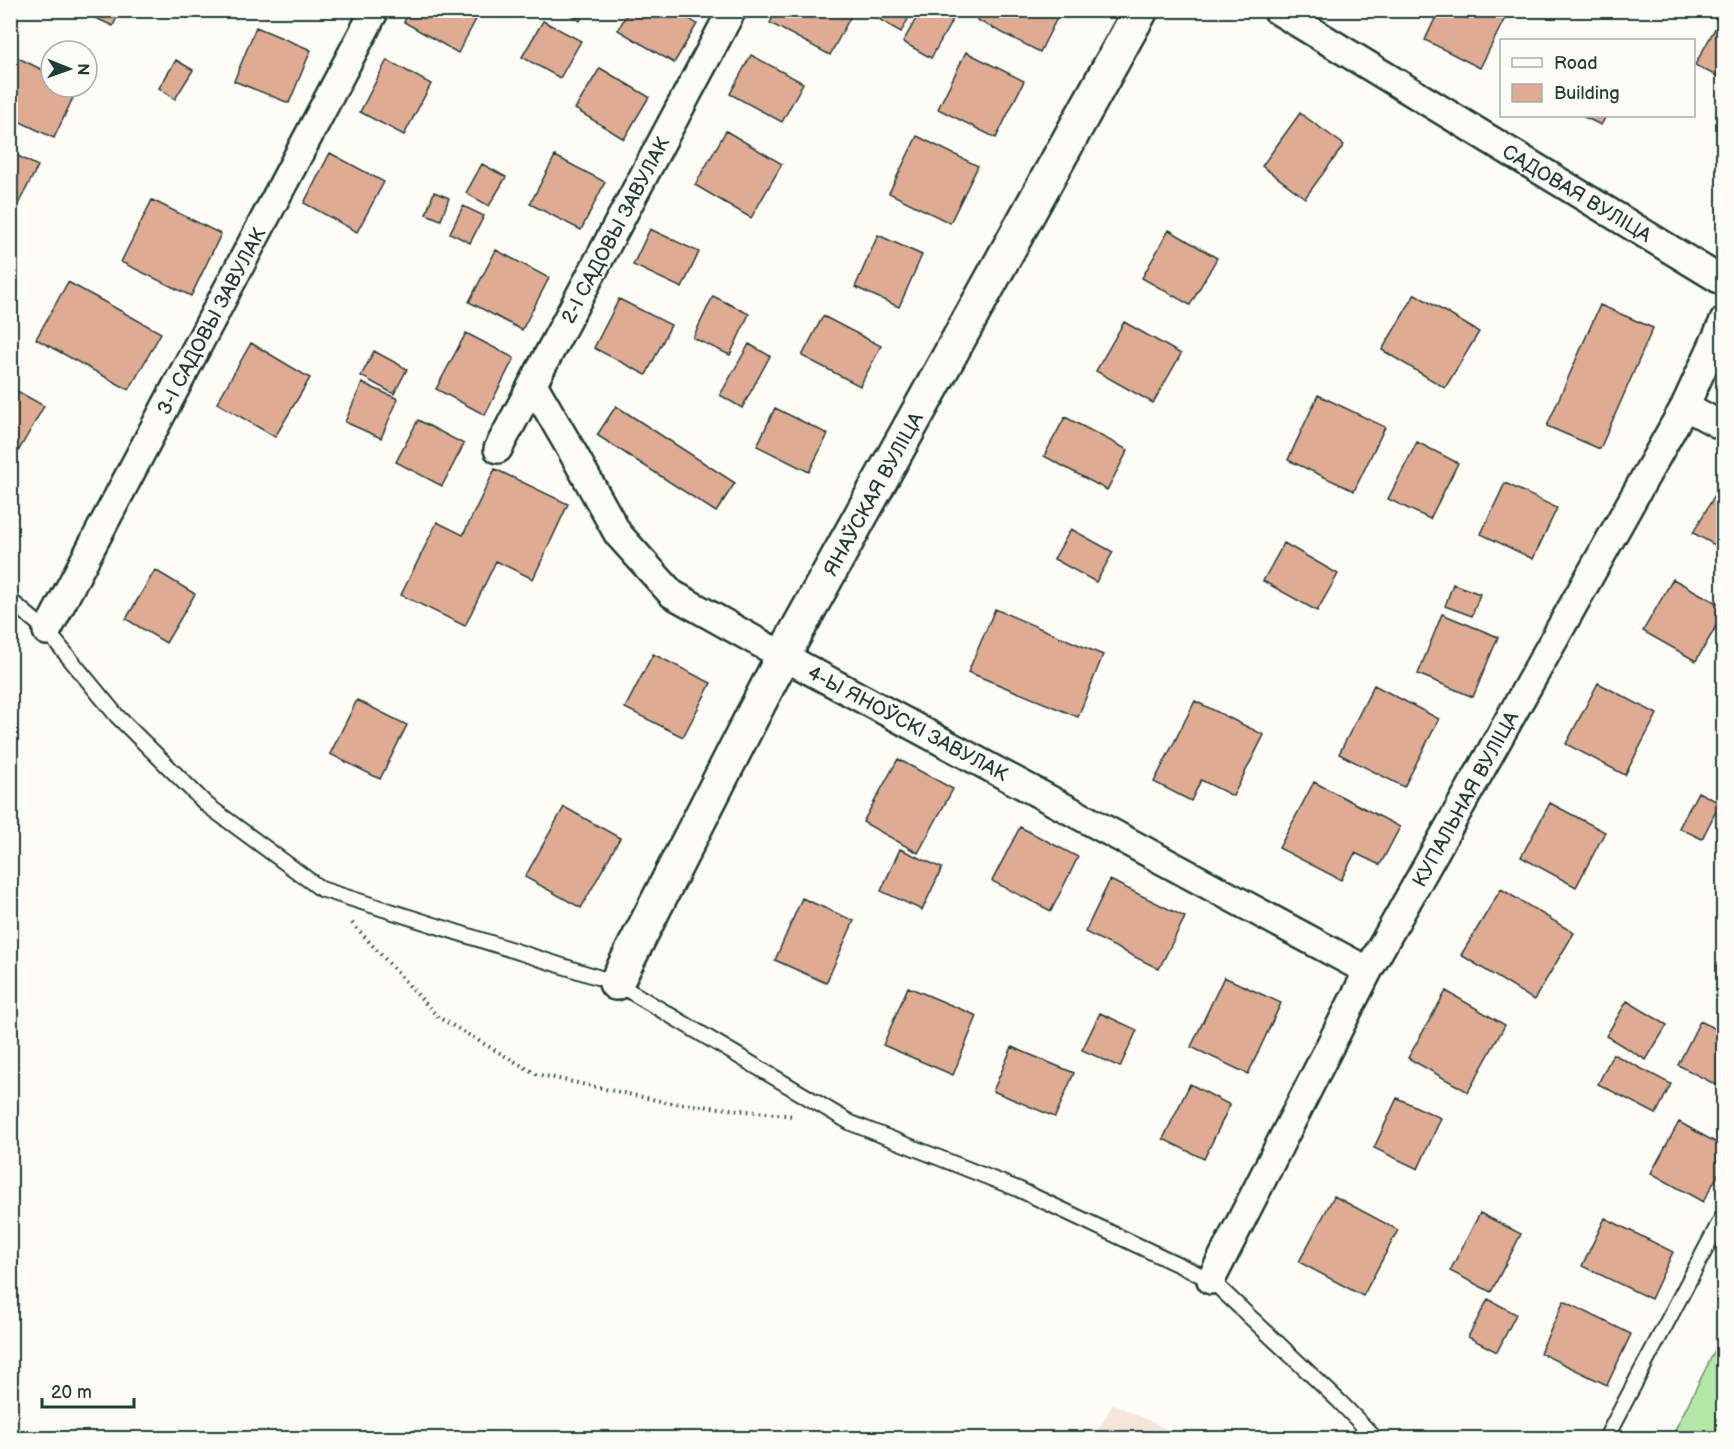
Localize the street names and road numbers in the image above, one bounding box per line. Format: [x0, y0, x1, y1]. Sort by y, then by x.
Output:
street label: 2-І САДОВЫ ЗАВУЛАК [557, 133, 675, 328]
street label: САДОВАЯ ВУЛІЦА [1498, 140, 1656, 248]
street label: 3-І САДОВЫ ЗАВУЛАК [152, 224, 271, 419]
street label: ЯНАЎСКАЯ ВУЛІЦА [818, 407, 929, 580]
street label: 4-Ы ЯНОЎСКІ ЗАВУЛАК [803, 660, 1012, 787]
street label: КУПАЛЬНАЯ ВУЛІЦА [1408, 707, 1525, 891]

